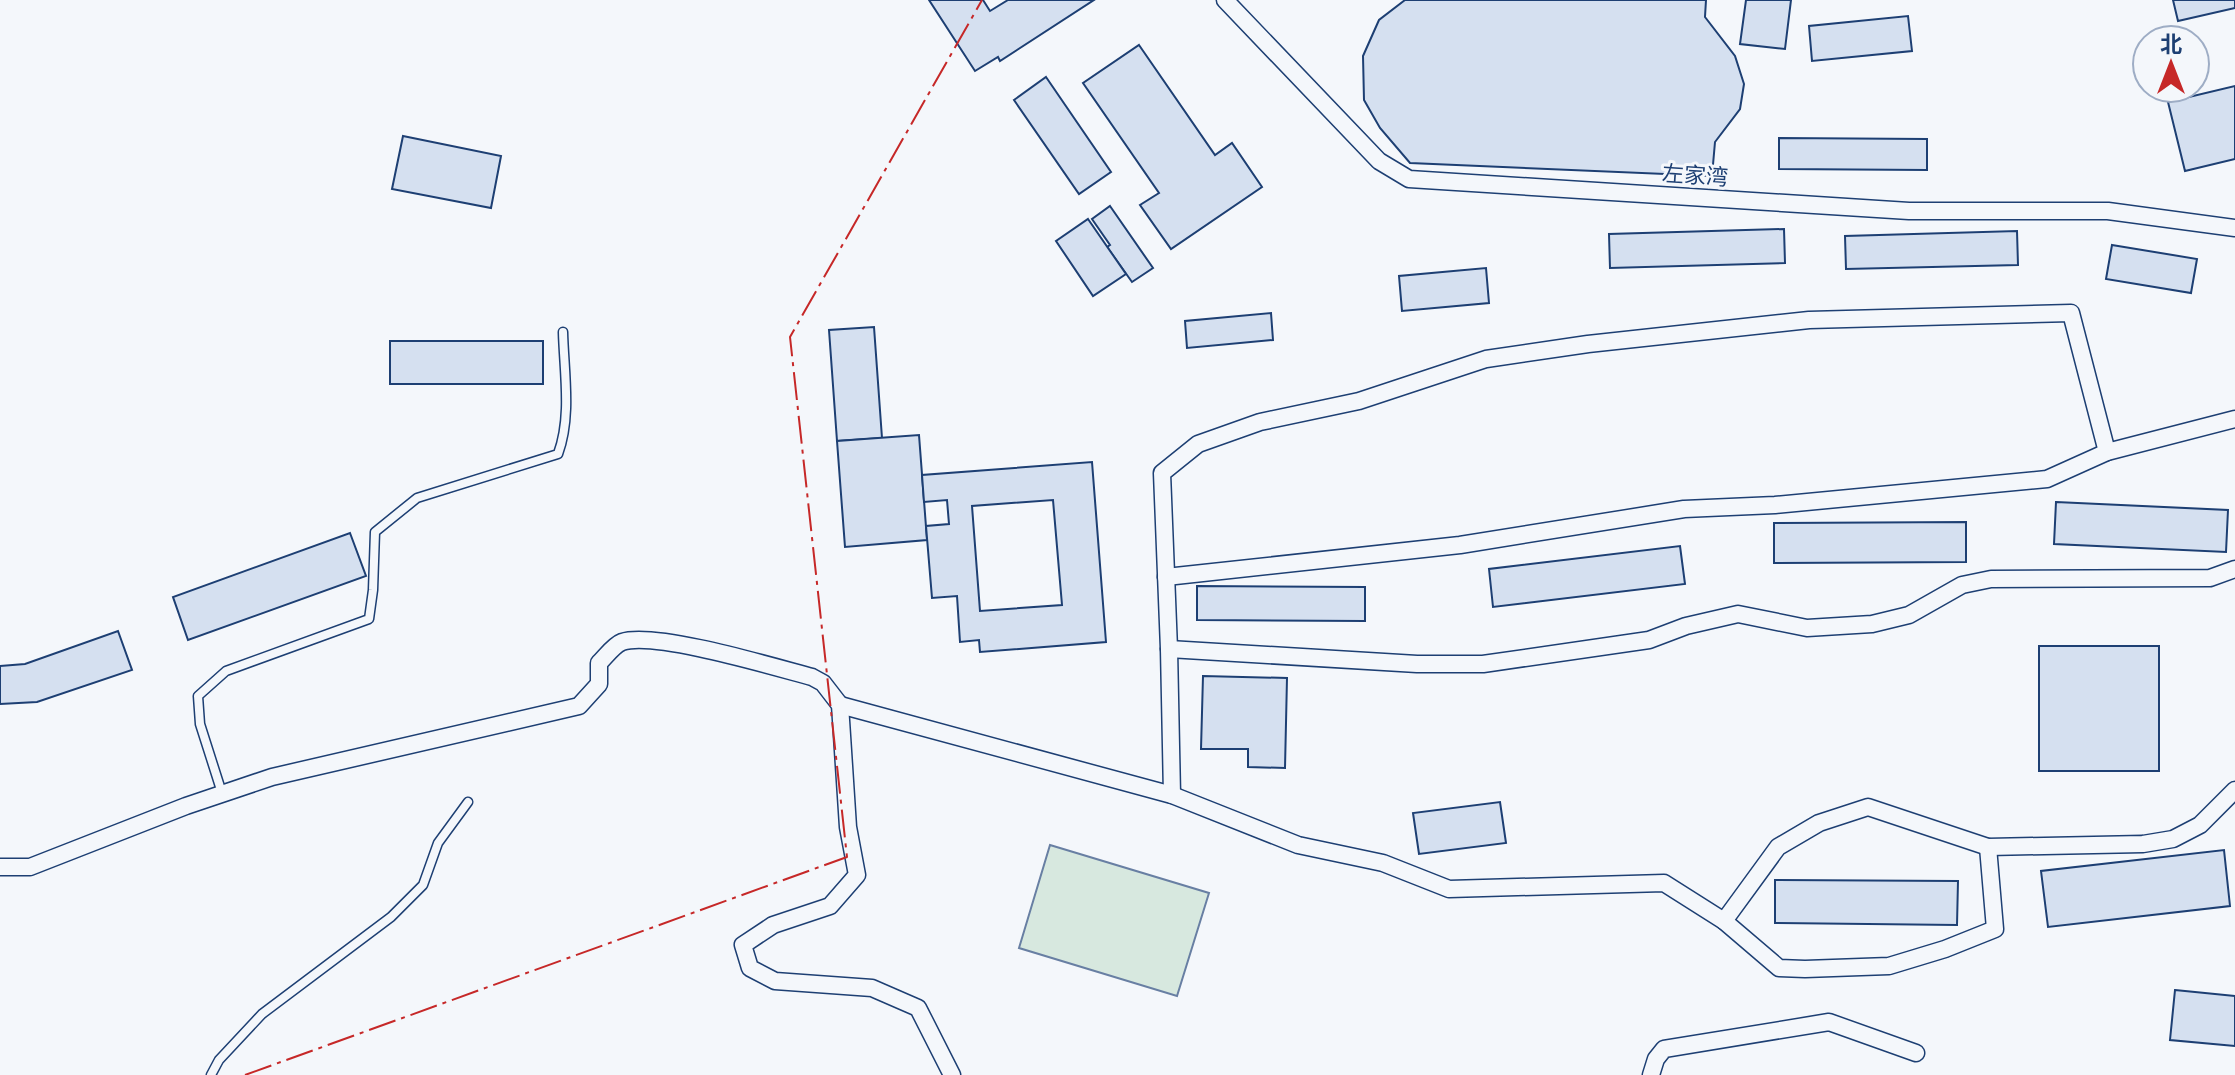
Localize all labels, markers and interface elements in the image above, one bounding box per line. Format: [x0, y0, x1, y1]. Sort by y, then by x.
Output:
north arrow [2131, 24, 2211, 104]
text: 北 [2160, 31, 2182, 58]
street label: 左家湾 [1661, 160, 1729, 191]

